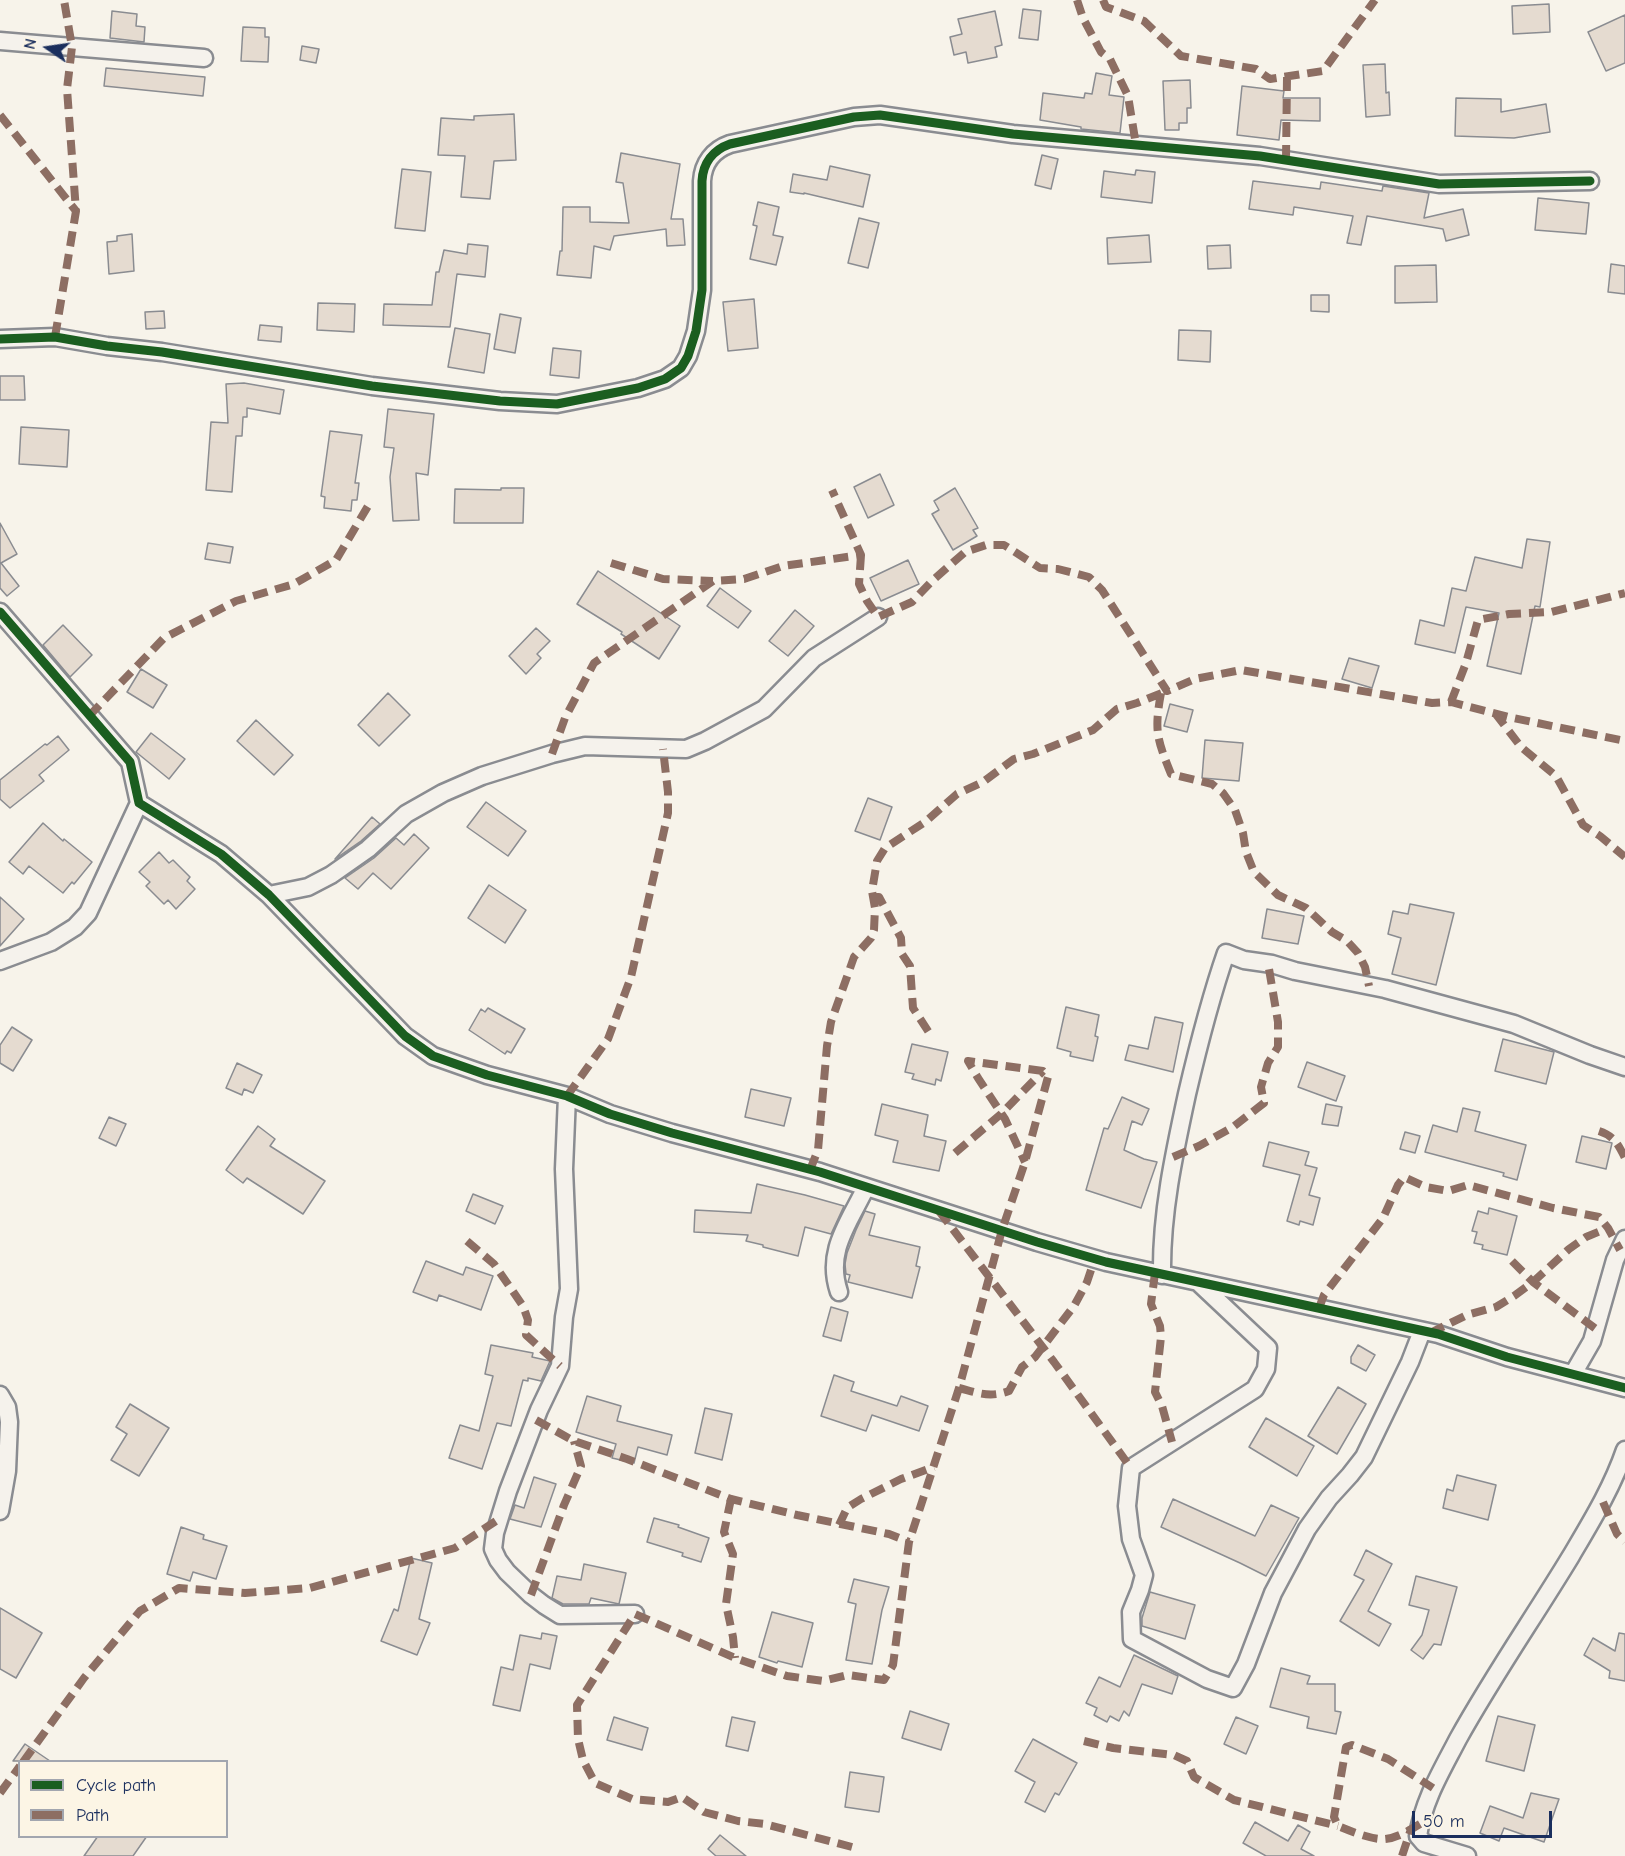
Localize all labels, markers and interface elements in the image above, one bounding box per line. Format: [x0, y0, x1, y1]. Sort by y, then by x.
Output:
north arrow [18, 18, 78, 78]
text: N [21, 37, 40, 51]
legend [18, 1760, 228, 1838]
text: Cycle path [76, 1775, 156, 1796]
scale bar [1415, 1799, 1554, 1837]
text: Path [76, 1805, 109, 1826]
text: 50 m [1423, 1811, 1465, 1832]

